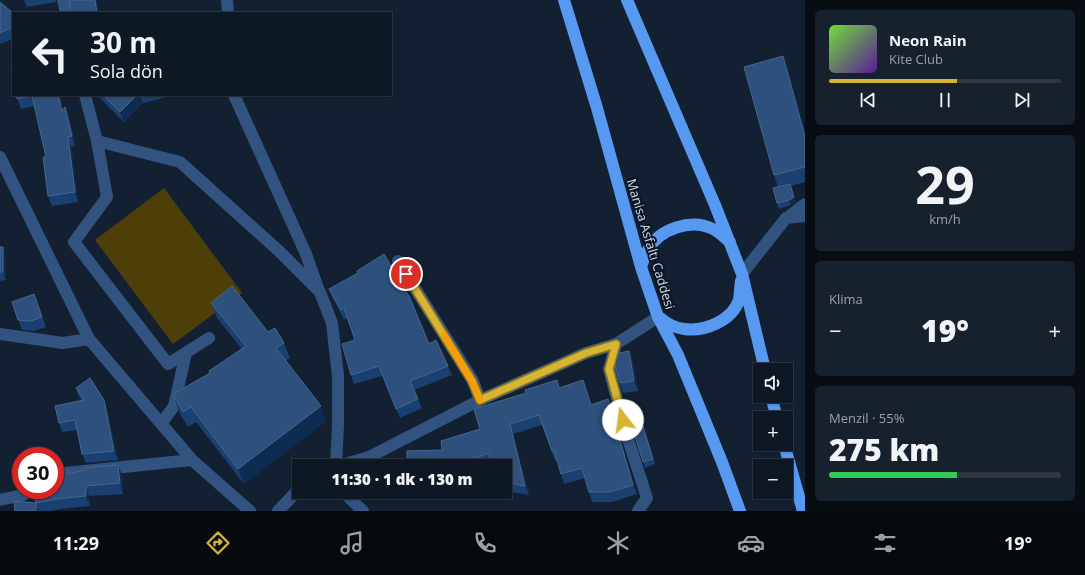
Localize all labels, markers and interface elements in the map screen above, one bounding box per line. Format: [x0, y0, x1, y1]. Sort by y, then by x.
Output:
text: 30 m [90, 23, 157, 61]
icon: left [24, 28, 76, 80]
text: Neon Rain [889, 30, 967, 50]
text: Kite Club [889, 50, 943, 68]
text: Sola dön [90, 59, 163, 83]
icon: previous [857, 89, 879, 111]
icon: pause [934, 89, 956, 111]
icon: next [1011, 89, 1033, 111]
text: 29 [915, 148, 975, 219]
street label: Manisa Asfaltı Caddesi [623, 177, 679, 311]
text: km/h [929, 210, 961, 228]
pin [389, 257, 423, 291]
icon: arrive [395, 263, 417, 285]
text: Klima [829, 290, 863, 308]
text: 19° [921, 310, 969, 351]
text: − [829, 315, 842, 345]
text: + [1048, 315, 1061, 345]
map controls [753, 363, 793, 499]
button: sound [753, 363, 793, 403]
position arrow [602, 399, 644, 441]
text: Menzil · 55% [829, 409, 904, 427]
button: + [753, 411, 793, 451]
text: 275 km [829, 429, 939, 470]
speed limit sign: 30 [12, 447, 64, 499]
button: − [753, 459, 793, 499]
text: 11:30 · 1 dk · 130 m [331, 469, 473, 489]
icon: directions [204, 529, 232, 557]
icon: music [338, 529, 366, 557]
icon: phone [471, 529, 499, 557]
icon: climate [604, 529, 632, 557]
icon: car [737, 529, 765, 557]
icon: filters [871, 529, 899, 557]
text: 11:29 [53, 531, 99, 555]
text: 19° [1004, 531, 1032, 555]

